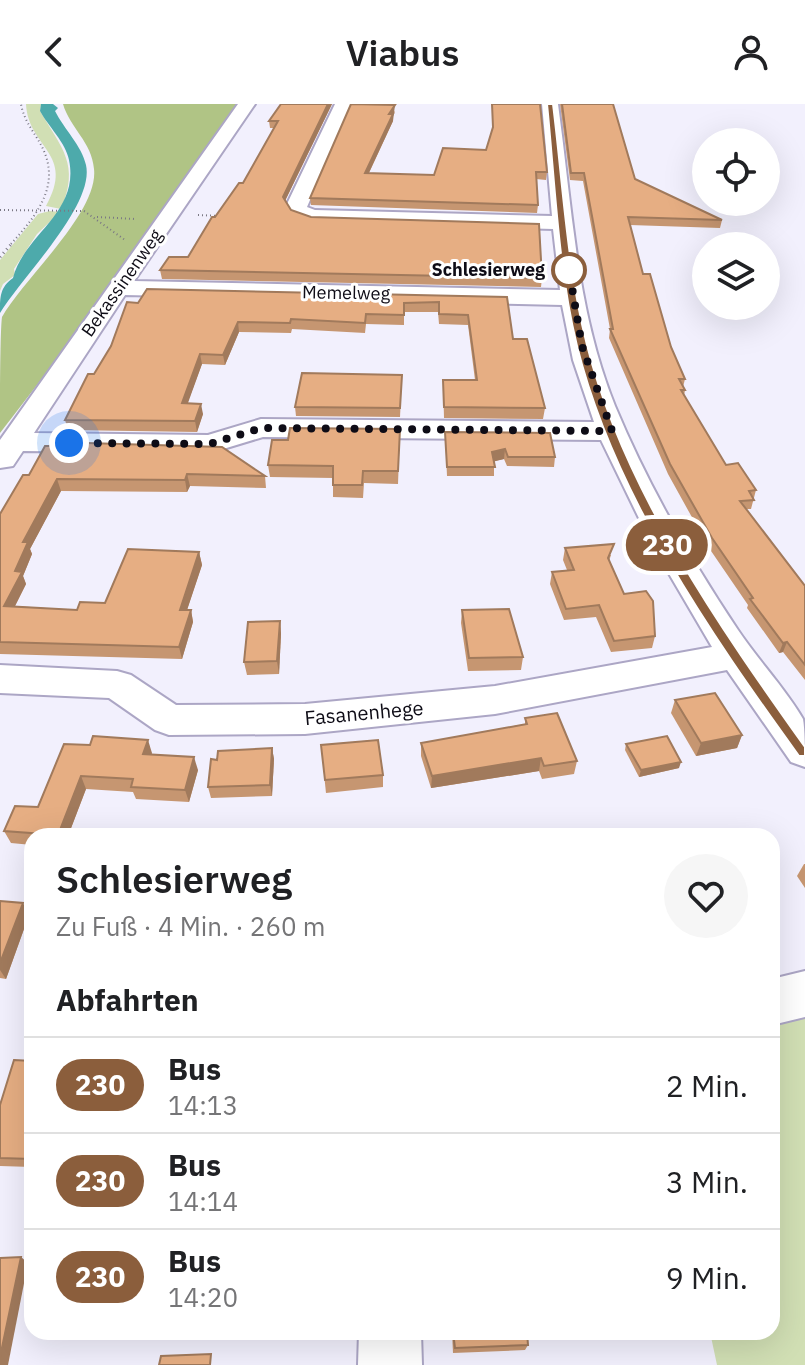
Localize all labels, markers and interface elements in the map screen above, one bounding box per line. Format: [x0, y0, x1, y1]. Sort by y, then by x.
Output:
text: Viabus [346, 29, 459, 76]
icon: back [32, 30, 76, 74]
icon: person [729, 30, 773, 74]
map controls [692, 128, 780, 320]
button: locate [692, 128, 780, 216]
street label: Bekassinenweg [76, 224, 167, 341]
button: layers [692, 232, 780, 320]
marker: Schlesierweg [552, 253, 586, 287]
place label: Schlesierweg [431, 258, 545, 281]
street label: Memelweg [302, 280, 391, 305]
your location [49, 423, 89, 463]
line badge: 230 [621, 519, 713, 571]
text: 230 [642, 526, 692, 563]
street label: Fasanenhege [304, 694, 424, 731]
text: Schlesierweg [56, 854, 292, 903]
button: heart [664, 854, 748, 938]
text: Zu Fuß · 4 Min. · 260 m [56, 909, 325, 943]
text: Abfahrten [56, 980, 199, 1019]
text: Bus [168, 1049, 221, 1088]
text: 230 [75, 1066, 125, 1103]
text: 2 Min. [666, 1066, 748, 1105]
text: 14:13 [168, 1088, 238, 1122]
text: Bus [168, 1145, 221, 1184]
text: 230 [75, 1162, 125, 1199]
text: 3 Min. [666, 1162, 748, 1201]
text: 14:14 [168, 1184, 238, 1218]
text: Bus [168, 1241, 221, 1280]
text: 230 [75, 1258, 125, 1295]
text: 9 Min. [666, 1258, 748, 1297]
text: 14:20 [168, 1280, 238, 1314]

